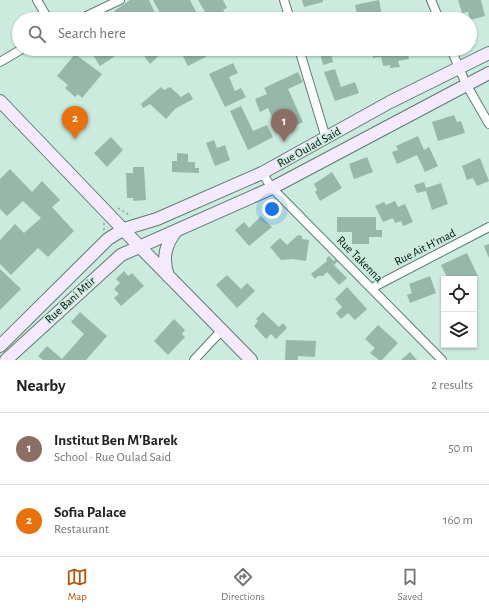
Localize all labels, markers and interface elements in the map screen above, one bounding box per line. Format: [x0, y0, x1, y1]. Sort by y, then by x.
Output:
search box [12, 12, 477, 56]
icon: search [26, 23, 48, 45]
text: Search here [58, 26, 126, 41]
pin: 2 [62, 106, 88, 139]
pin: 1 [271, 109, 297, 142]
street label: Rue Oulad Said [275, 125, 343, 169]
your location [262, 199, 282, 219]
street label: Rue Ait H'mad [392, 226, 458, 268]
street label: Rue Takenna [335, 234, 386, 285]
street label: Rue Bani Mtir [43, 274, 97, 325]
map controls [441, 276, 477, 348]
button: locate [441, 276, 477, 312]
button: layers [441, 312, 477, 348]
text: Nearby [16, 377, 66, 394]
text: 2 results [431, 379, 473, 392]
text: Institut Ben M'Barek [54, 433, 178, 448]
text: 1 [27, 442, 31, 455]
text: 50 m [448, 442, 473, 455]
text: School · Rue Oulad Said [54, 451, 171, 464]
text: Sofia Palace [54, 505, 126, 520]
text: 2 [26, 514, 32, 527]
text: 160 m [443, 514, 473, 527]
text: Restaurant [54, 523, 109, 536]
tab: Map [66, 566, 88, 603]
tab: Directions [221, 566, 265, 603]
tab: Saved [397, 566, 423, 603]

